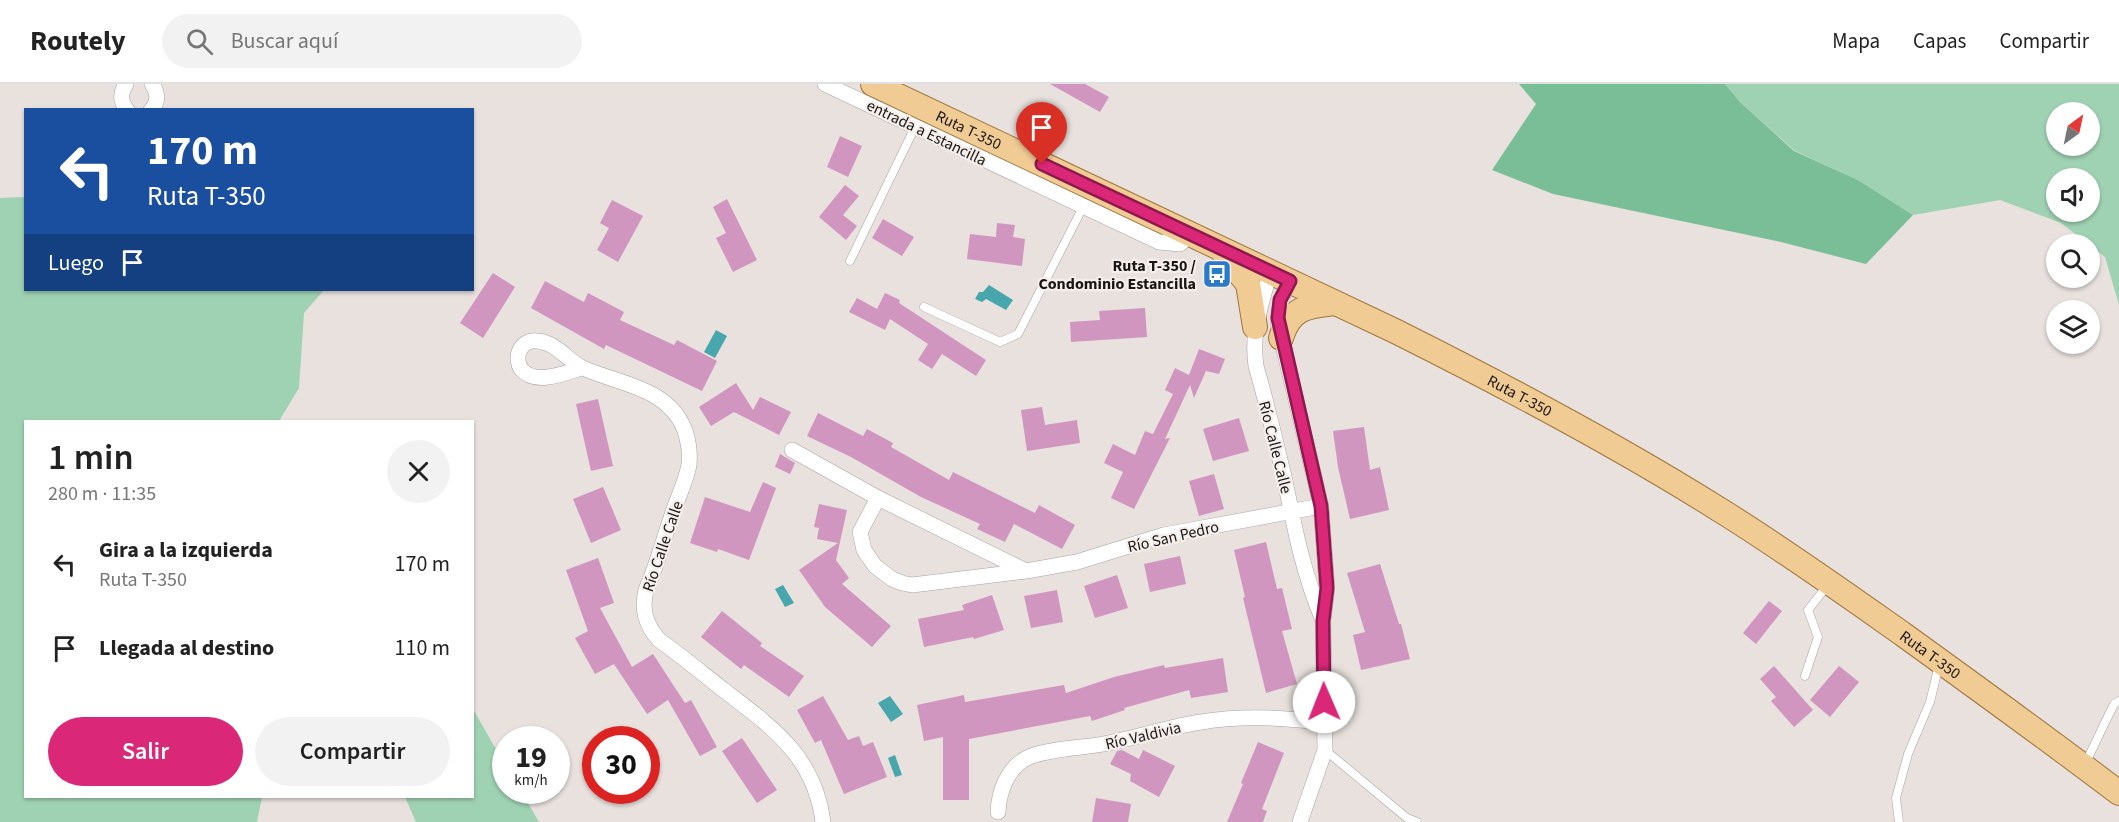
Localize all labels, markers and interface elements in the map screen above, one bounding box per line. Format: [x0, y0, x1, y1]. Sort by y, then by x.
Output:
search box [162, 14, 582, 68]
text: Routely [30, 21, 126, 61]
icon: search [183, 25, 216, 58]
text: Buscar aquí [231, 25, 338, 57]
text: Mapa [1832, 26, 1880, 56]
text: Capas [1913, 26, 1966, 56]
text: Compartir [1999, 26, 2089, 56]
street label: entrada a Estancilla [863, 94, 990, 171]
pin [1016, 102, 1067, 164]
north arrow [2046, 102, 2100, 156]
map controls [2046, 102, 2100, 354]
street label: Ruta T-350 [932, 105, 1005, 155]
icon: arrive [1025, 111, 1058, 144]
text: 170 m [147, 121, 258, 181]
icon: left [48, 132, 126, 210]
button: sound [2046, 168, 2100, 222]
text: Ruta T-350 [147, 177, 266, 216]
button: search [2046, 234, 2100, 288]
icon: arrive [116, 246, 149, 279]
text: Luego [48, 247, 104, 279]
place label: Ruta T-350 / Condominio Estancilla [1038, 255, 1196, 295]
bus stop icon: Ruta T-350 / Condominio Estancilla [1201, 258, 1233, 290]
button: layers [2046, 300, 2100, 354]
street label: Ruta T-350 [1483, 370, 1556, 422]
street label: Río Calle Calle [1253, 399, 1297, 496]
text: 1 min [48, 432, 134, 483]
button: close [387, 440, 450, 503]
text: 280 m · 11:35 [48, 480, 156, 508]
street label: Río Calle Calle [637, 498, 689, 595]
street label: Río San Pedro [1125, 516, 1221, 558]
text: Gira a la izquierda [99, 534, 273, 566]
icon: left [48, 548, 81, 581]
text: 170 m [395, 548, 450, 580]
text: Ruta T-350 [99, 566, 187, 594]
street label: Ruta T-350 [1895, 626, 1965, 685]
icon: arrive [48, 632, 81, 665]
text: Llegada al destino [99, 632, 274, 664]
text: 110 m [395, 632, 450, 664]
position arrow [1292, 670, 1356, 734]
button: Salir [48, 717, 243, 786]
button: Compartir [255, 717, 450, 786]
street label: Río Valdivia [1103, 717, 1183, 755]
speed limit sign: 30 [582, 726, 660, 804]
text: 19 [515, 736, 547, 779]
text: km/h [514, 770, 548, 791]

